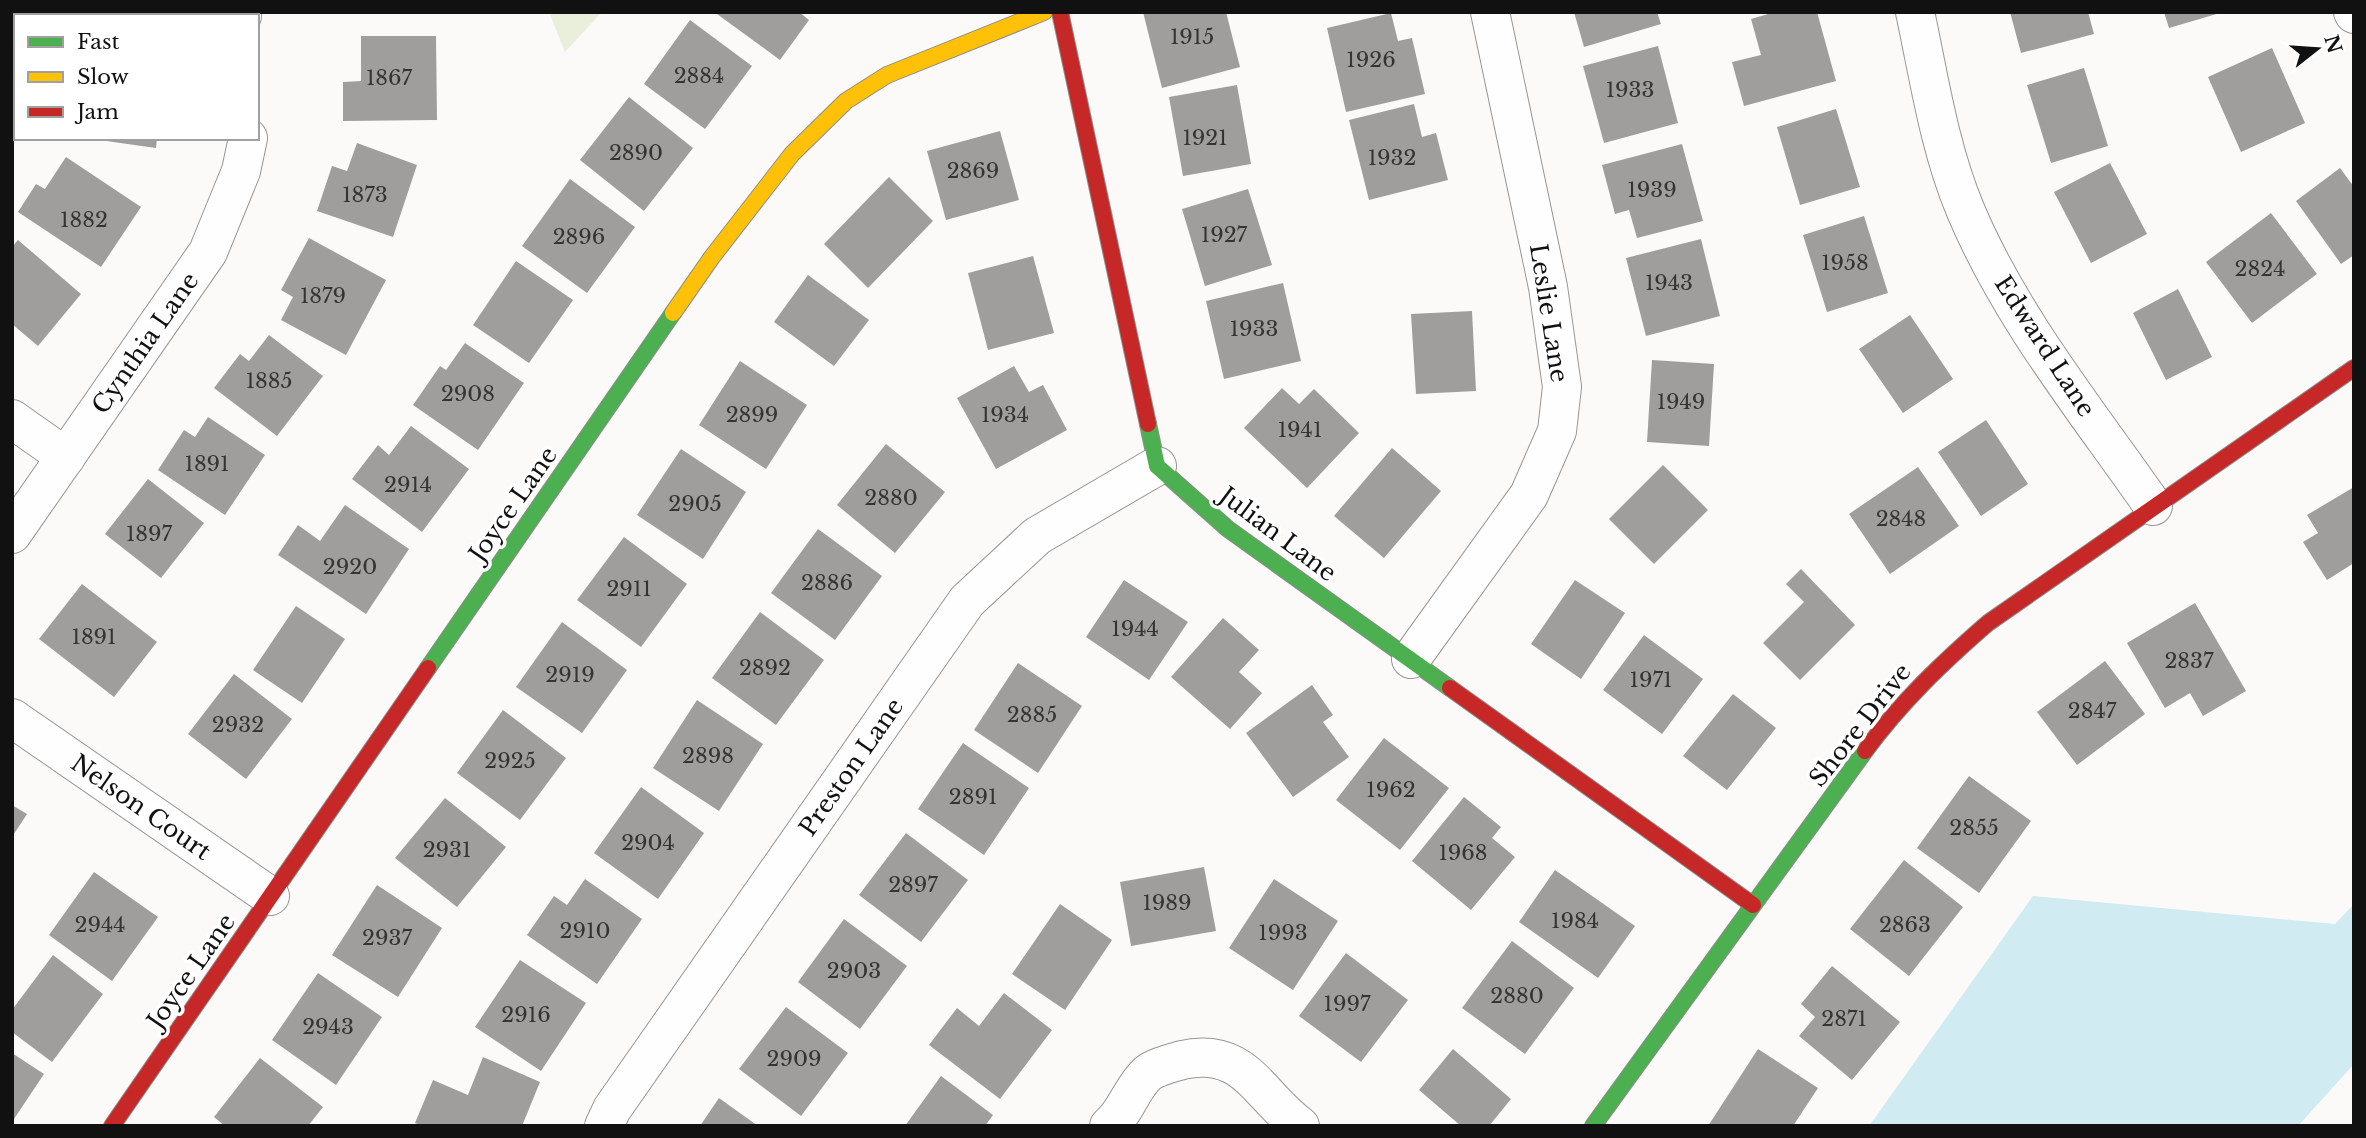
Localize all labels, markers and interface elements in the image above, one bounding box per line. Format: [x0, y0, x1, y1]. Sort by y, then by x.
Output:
legend [14, 14, 259, 140]
north arrow [2282, 14, 2352, 84]
house number: 1915 [1170, 24, 1214, 50]
text: Fast [77, 29, 119, 55]
text: N [2319, 32, 2346, 56]
house number: 1926 [1346, 47, 1396, 73]
house number: 2884 [674, 63, 724, 89]
text: Slow [77, 64, 129, 90]
house number: 1867 [366, 65, 413, 91]
house number: 1933 [1606, 77, 1654, 103]
text: Jam [74, 99, 119, 125]
house number: 1921 [1182, 125, 1228, 151]
house number: 2890 [609, 140, 663, 166]
house number: 1932 [1368, 145, 1416, 171]
house number: 2869 [947, 158, 999, 184]
house number: 1939 [1627, 177, 1677, 203]
house number: 1873 [342, 182, 388, 208]
house number: 1882 [60, 207, 108, 233]
house number: 1927 [1201, 222, 1248, 248]
house number: 2896 [553, 224, 605, 250]
street label: Leslie Lane [1524, 242, 1574, 384]
house number: 1958 [1821, 250, 1869, 276]
house number: 2824 [2235, 256, 2285, 282]
street label: Cynthia Lane [86, 267, 204, 419]
house number: 1943 [1645, 270, 1693, 296]
street label: Edward Lane [1989, 270, 2101, 422]
house number: 1879 [300, 283, 346, 309]
house number: 1933 [1230, 316, 1278, 342]
house number: 1885 [246, 368, 292, 394]
house number: 2908 [441, 381, 495, 407]
house number: 1949 [1657, 389, 1705, 415]
house number: 2899 [726, 402, 778, 428]
house number: 1934 [981, 402, 1029, 428]
house number: 1941 [1278, 417, 1322, 443]
street label: Joyce Lane [461, 441, 563, 569]
house number: 1891 [185, 451, 229, 477]
house number: 2914 [384, 472, 432, 498]
street label: Julian Lane [1211, 479, 1342, 587]
house number: 2880 [864, 485, 918, 511]
house number: 2905 [668, 491, 722, 517]
house number: 2848 [1876, 506, 1926, 532]
house number: 1897 [126, 521, 173, 547]
house number: 2920 [323, 554, 377, 580]
house number: 2886 [801, 570, 853, 596]
house number: 2911 [606, 576, 652, 602]
house number: 1944 [1111, 616, 1159, 642]
house number: 1891 [72, 624, 116, 650]
house number: 2837 [2164, 648, 2214, 674]
house number: 2892 [739, 655, 791, 681]
street label: Shore Drive [1803, 658, 1917, 792]
house number: 2919 [545, 662, 595, 688]
house number: 1971 [1630, 667, 1672, 693]
street label: Preston Lane [793, 693, 909, 841]
house number: 2847 [2068, 698, 2117, 724]
house number: 2885 [1007, 702, 1057, 728]
house number: 2932 [212, 712, 264, 738]
house number: 2898 [682, 743, 734, 769]
street label: Nelson Court [65, 748, 217, 866]
house number: 2925 [484, 748, 536, 774]
house number: 1962 [1366, 777, 1416, 803]
house number: 2891 [949, 784, 997, 810]
house number: 2855 [1949, 815, 1999, 841]
house number: 2904 [621, 830, 675, 856]
house number: 2931 [423, 837, 471, 863]
house number: 1968 [1438, 840, 1488, 866]
house number: 2897 [888, 872, 938, 898]
house number: 1989 [1142, 890, 1192, 916]
street label: Joyce Lane [139, 908, 241, 1036]
house number: 1984 [1551, 908, 1599, 934]
house number: 2944 [74, 912, 126, 938]
house number: 2863 [1879, 912, 1931, 938]
house number: 2910 [560, 918, 610, 944]
house number: 1993 [1258, 920, 1308, 946]
house number: 2937 [362, 925, 412, 951]
house number: 2903 [827, 958, 881, 984]
house number: 2880 [1490, 983, 1544, 1009]
house number: 1997 [1324, 991, 1371, 1017]
house number: 2916 [501, 1002, 551, 1028]
house number: 2871 [1821, 1006, 1867, 1032]
house number: 2943 [302, 1014, 354, 1040]
house number: 2909 [767, 1046, 821, 1072]

